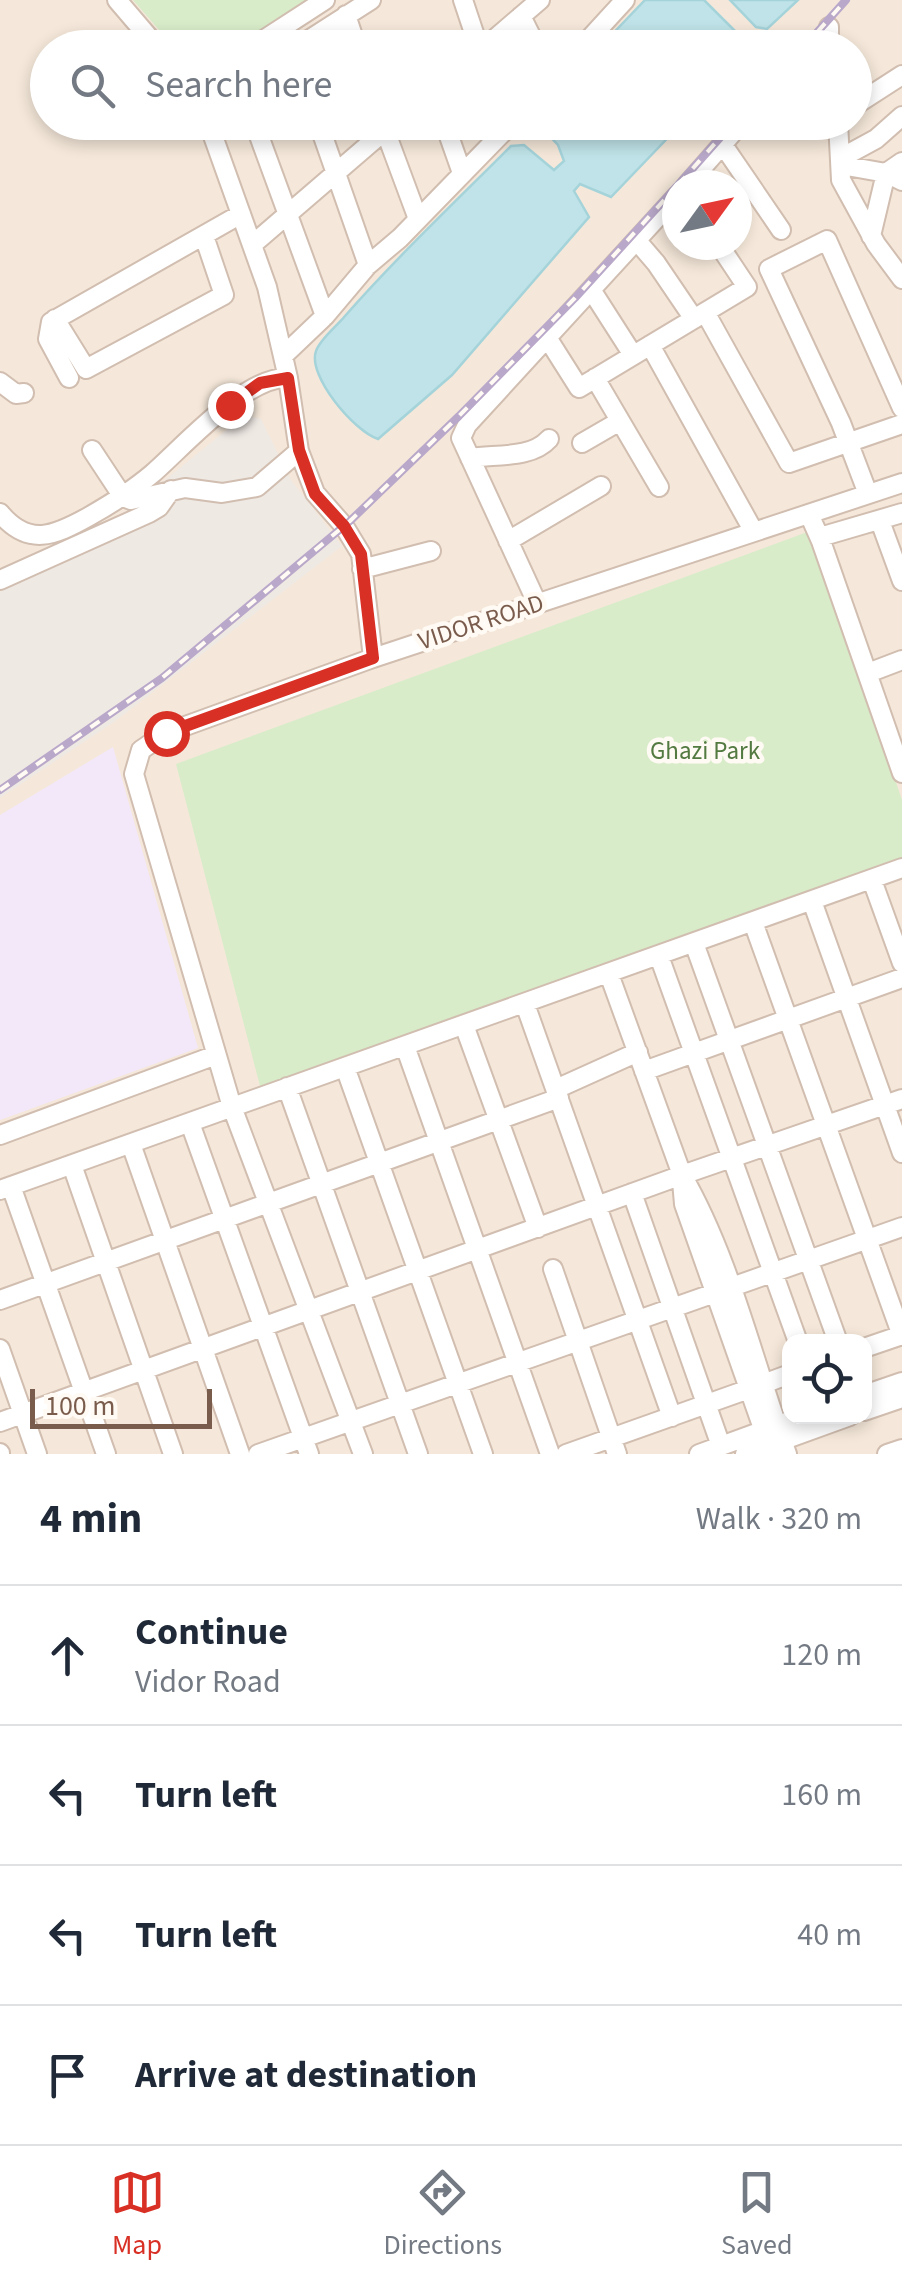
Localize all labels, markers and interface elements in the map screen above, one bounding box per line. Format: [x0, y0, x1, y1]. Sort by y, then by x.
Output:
search box [30, 30, 872, 140]
icon: search [65, 58, 120, 113]
text: Search here [145, 58, 332, 112]
north arrow [662, 170, 752, 260]
route end [208, 383, 254, 429]
street label: VIDOR ROAD [414, 585, 548, 659]
route start [144, 711, 190, 757]
park label: Ghazi Park [650, 733, 761, 769]
map controls [782, 1334, 872, 1424]
button: locate [782, 1334, 872, 1424]
scale bar [30, 1384, 212, 1428]
text: 100 m [45, 1386, 116, 1426]
text: 4 min [40, 1489, 142, 1549]
text: Walk · 320 m [696, 1496, 862, 1542]
text: Continue [135, 1605, 288, 1659]
icon: ahead [40, 1628, 95, 1683]
text: 120 m [781, 1632, 862, 1678]
text: Vidor Road [135, 1659, 281, 1705]
icon: left [40, 1768, 95, 1823]
text: Turn left [135, 1768, 277, 1822]
text: 160 m [781, 1772, 862, 1818]
icon: left [40, 1908, 95, 1963]
text: Turn left [135, 1908, 277, 1962]
text: 40 m [797, 1912, 862, 1958]
icon: arrive [40, 2048, 95, 2103]
text: Arrive at destination [135, 2048, 477, 2102]
tab: Map [110, 2165, 165, 2265]
tab: Directions [384, 2165, 502, 2265]
tab: Saved [721, 2165, 792, 2265]

